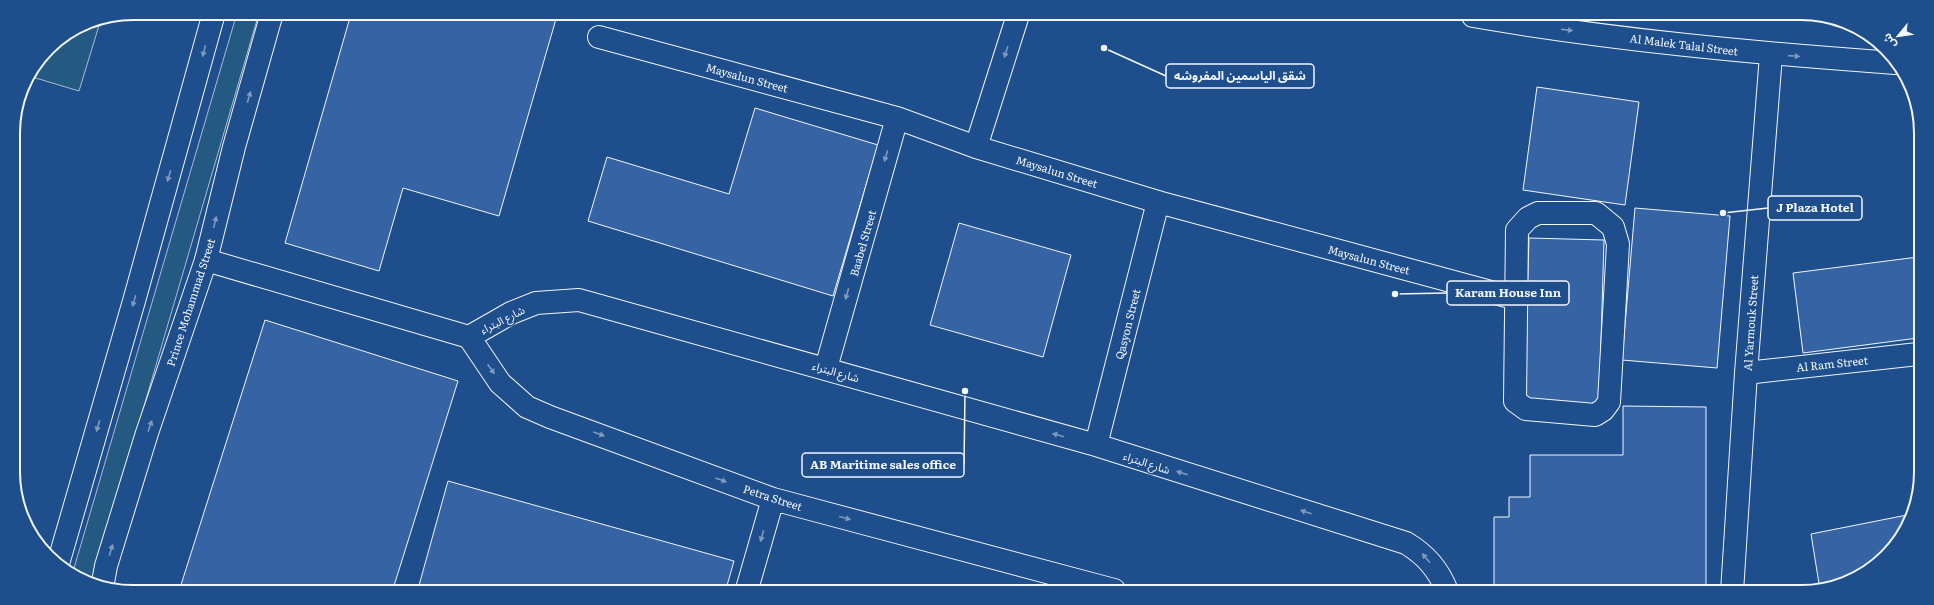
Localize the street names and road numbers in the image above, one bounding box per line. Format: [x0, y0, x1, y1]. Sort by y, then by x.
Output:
street label: Al Malek Talal Street [1629, 29, 1740, 59]
street label: Maysalun Street [704, 58, 790, 96]
street label: Maysalun Street [1014, 151, 1100, 191]
street label: Baabel Street [845, 207, 879, 278]
street label: Prince Mohammad Street [162, 235, 218, 368]
street label: Maysalun Street [1326, 240, 1412, 278]
street label: Al Yarmouk Street [1739, 274, 1761, 371]
street label: Qasyon Street [1110, 286, 1144, 361]
street label: شارع البتراء [477, 301, 528, 338]
street label: Al Ram Street [1795, 351, 1869, 375]
street label: شارع البتراء [810, 357, 862, 386]
street label: شارع البتراء [1121, 447, 1173, 478]
street label: Petra Street [741, 480, 805, 514]

